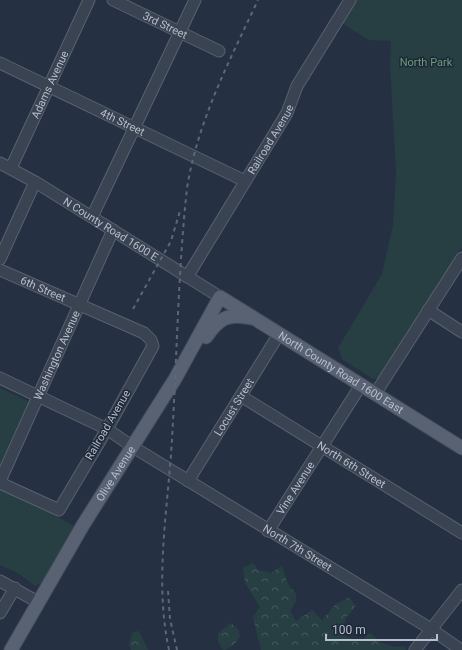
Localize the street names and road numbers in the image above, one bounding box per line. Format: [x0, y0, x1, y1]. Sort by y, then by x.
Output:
street label: 3rd Street [141, 9, 190, 42]
street label: Adams Avenue [28, 48, 71, 121]
street label: Railroad Avenue [245, 103, 296, 177]
street label: 4th Street [98, 106, 147, 138]
street label: N County Road 1600 E [61, 194, 161, 263]
street label: 6th Street [19, 273, 68, 305]
street label: Washington Avenue [31, 308, 83, 402]
street label: North County Road 1600 East [276, 329, 406, 417]
street label: Locust Street [211, 376, 257, 438]
street label: Railroad Avenue [83, 387, 133, 462]
street label: North 6th Street [315, 438, 388, 491]
street label: Olive Avenue [93, 443, 138, 504]
street label: Vine Avenue [274, 459, 317, 517]
street label: North 7th Street [261, 522, 335, 574]

